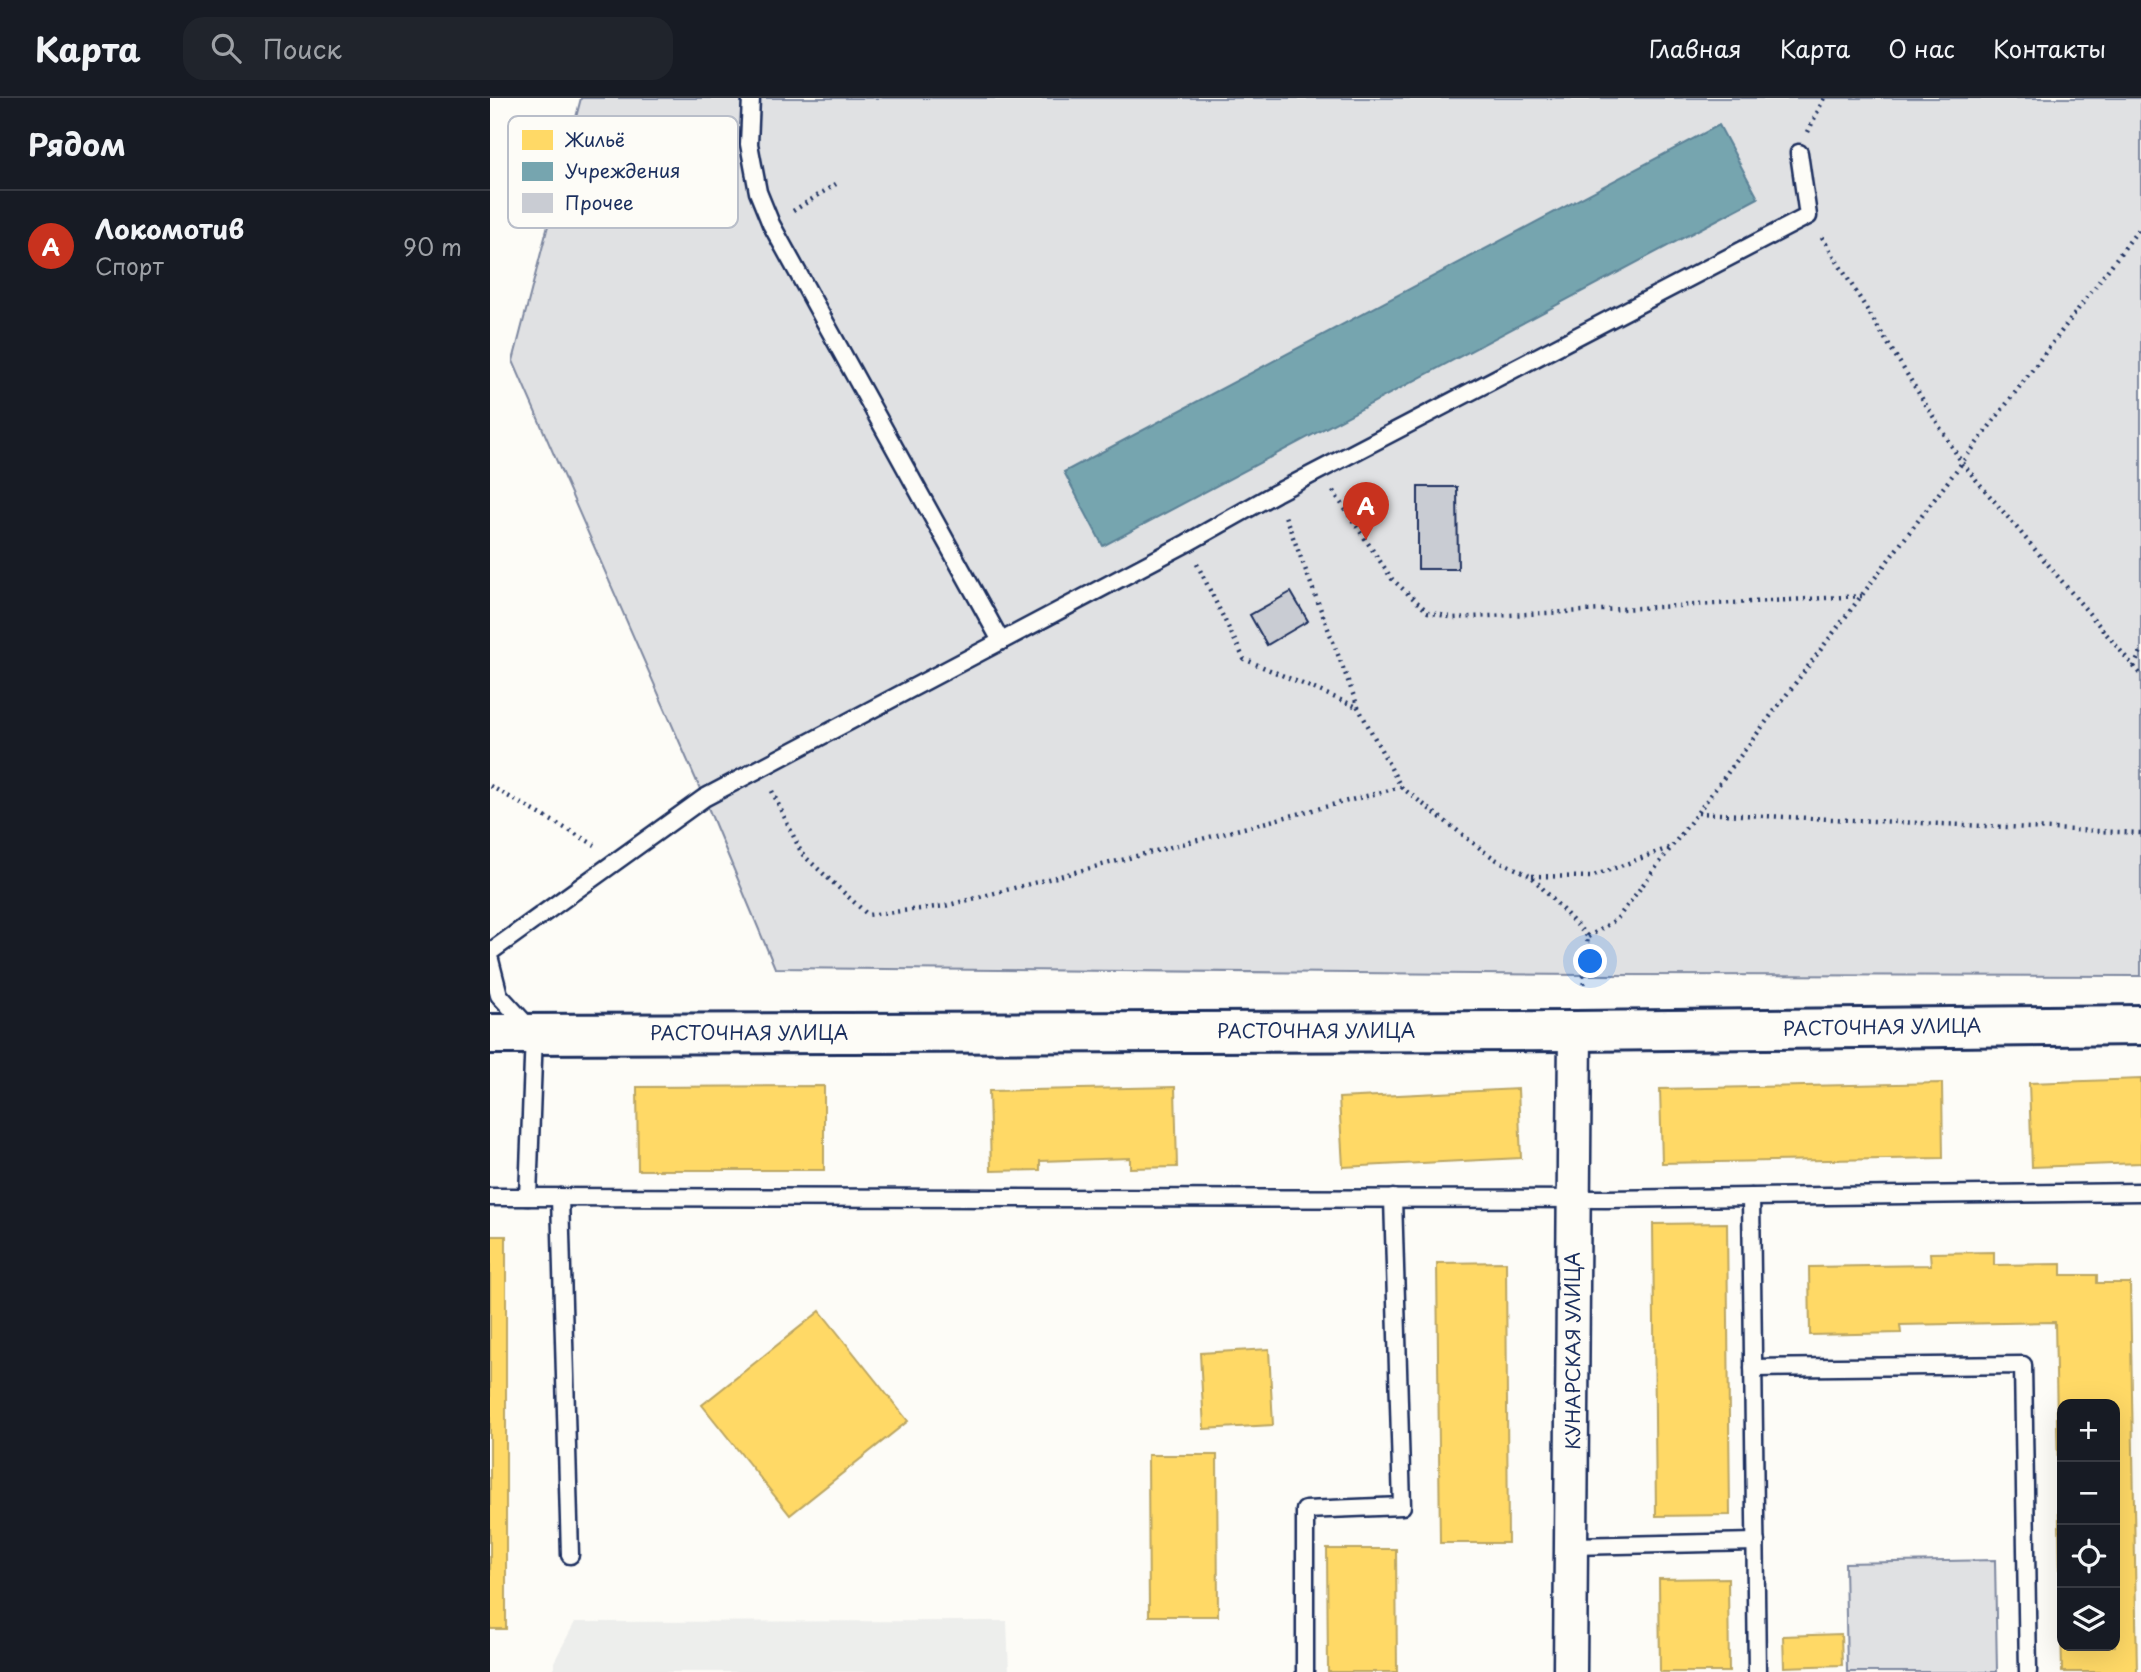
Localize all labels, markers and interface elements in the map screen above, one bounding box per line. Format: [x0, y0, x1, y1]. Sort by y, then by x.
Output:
search box [183, 17, 673, 80]
text: Карта [35, 23, 141, 73]
icon: search [207, 29, 245, 67]
text: Поиск [263, 29, 342, 68]
text: Главная [1649, 30, 1742, 66]
text: Карта [1780, 30, 1850, 66]
text: О нас [1888, 30, 1955, 66]
text: Контакты [1993, 30, 2106, 66]
legend [508, 116, 738, 228]
text: Рядом [28, 121, 126, 166]
text: Жильё [564, 125, 625, 153]
text: Учреждения [565, 156, 680, 184]
text: Прочее [565, 188, 634, 216]
text: Локомотив [95, 209, 244, 248]
text: A [42, 229, 60, 264]
text: 90 m [403, 229, 462, 264]
text: Спорт [95, 248, 164, 283]
pin: A [1343, 482, 1389, 540]
your location [1573, 944, 1607, 978]
street label: РАСТОЧНАЯ УЛИЦА [1782, 1010, 1982, 1042]
street label: РАСТОЧНАЯ УЛИЦА [1217, 1016, 1415, 1044]
street label: РАСТОЧНАЯ УЛИЦА [650, 1018, 848, 1046]
street label: КУНАРСКАЯ УЛИЦА [1558, 1252, 1586, 1450]
map controls [2057, 1399, 2120, 1651]
button: + [2057, 1399, 2120, 1462]
button: − [2057, 1462, 2120, 1525]
button: locate [2057, 1525, 2120, 1588]
button: layers [2057, 1588, 2120, 1651]

